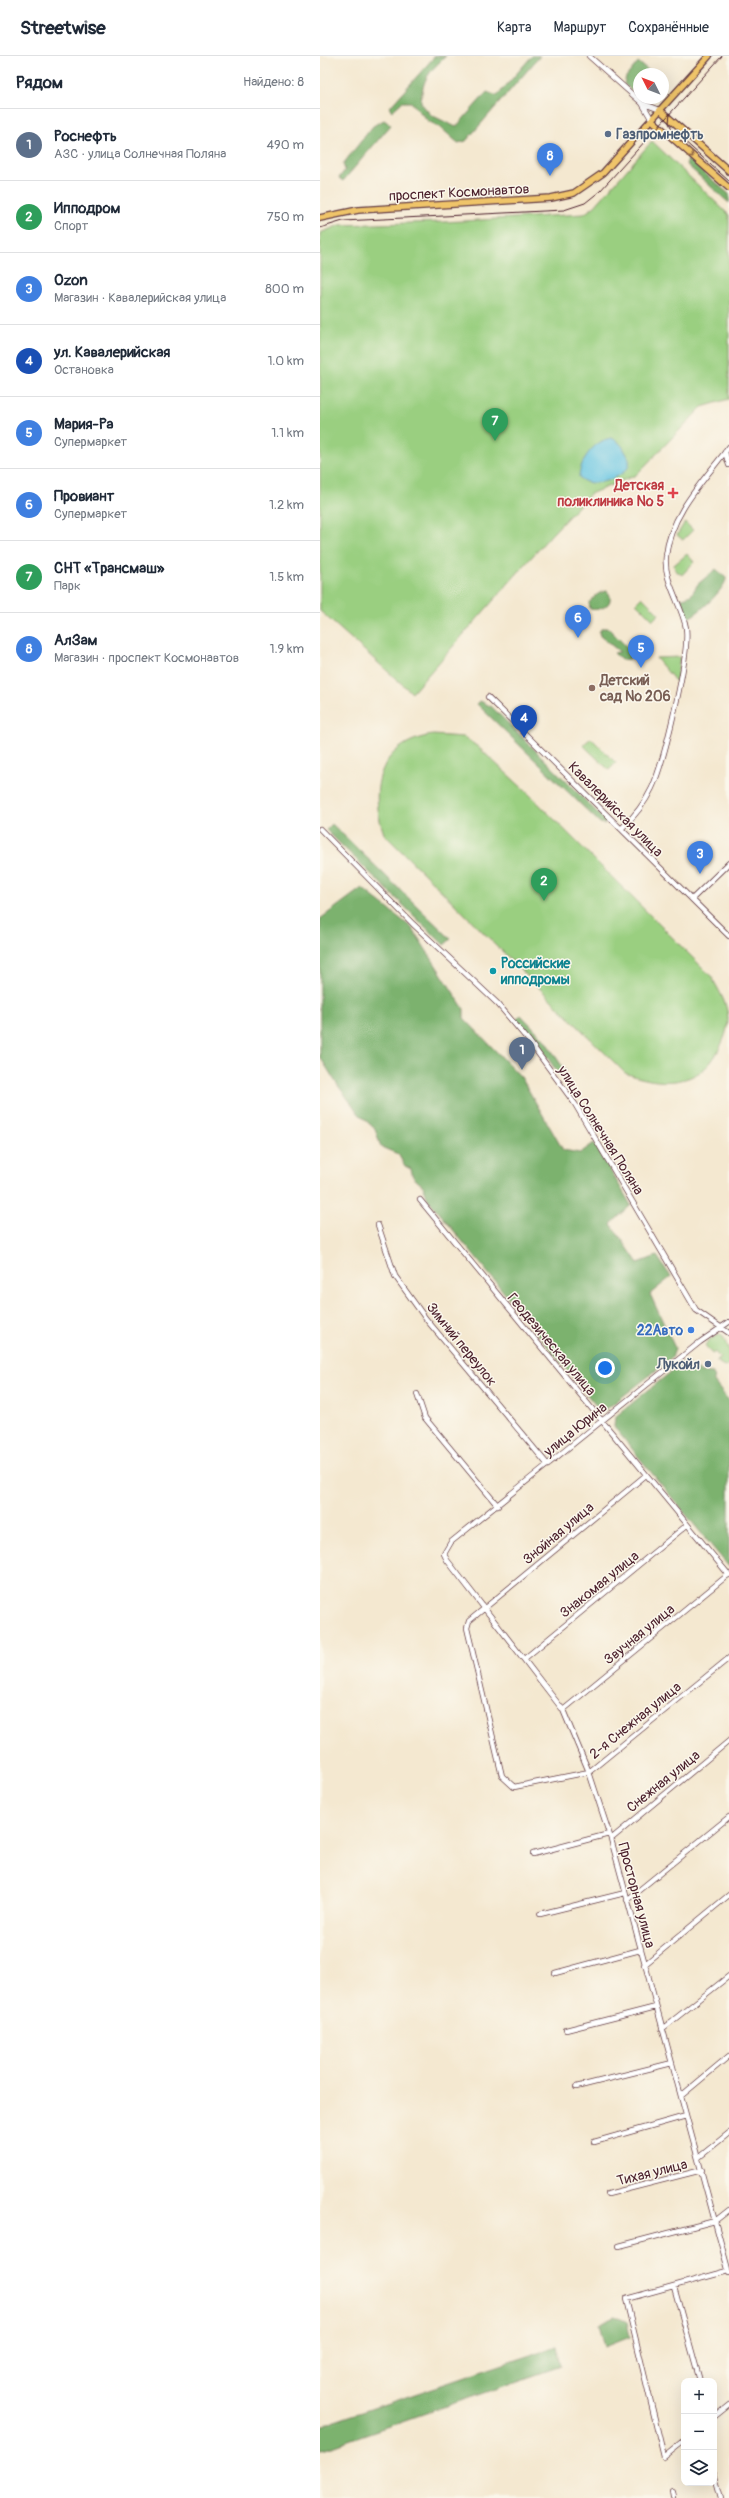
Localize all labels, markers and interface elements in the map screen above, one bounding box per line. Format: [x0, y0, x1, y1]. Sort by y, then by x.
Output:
text: Streetwise [20, 16, 106, 40]
text: Карта [497, 19, 532, 36]
text: Маршрут [554, 19, 606, 36]
text: Сохранённые [628, 19, 709, 36]
north arrow [633, 68, 669, 104]
text: Рядом [16, 72, 63, 93]
text: Найдено: 8 [243, 74, 304, 90]
place label: Газпромнефть [616, 126, 704, 143]
text: Роснефть [54, 127, 117, 146]
marker: Газпромнефть [603, 129, 613, 139]
text: 1 [26, 137, 32, 153]
text: 490 m [267, 137, 304, 153]
pin: 8 [537, 143, 563, 176]
text: АЗС · улица Солнечная Поляна [54, 146, 226, 162]
one-way arrow [687, 150, 694, 157]
street label: проспект Космонавтов [388, 180, 530, 205]
text: Ипподром [54, 199, 120, 218]
text: 2 [25, 209, 33, 225]
text: 750 m [267, 209, 304, 225]
text: Спорт [54, 218, 88, 234]
text: Ozon [54, 271, 88, 290]
text: 3 [25, 281, 33, 297]
text: 800 m [265, 281, 304, 297]
text: Магазин · Кавалерийская улица [54, 290, 226, 306]
text: ул. Кавалерийская [54, 343, 170, 362]
text: 4 [25, 353, 33, 369]
text: 1.0 km [267, 353, 304, 369]
text: Остановка [54, 362, 114, 378]
pin: 7 [482, 408, 508, 441]
text: Мария-Ра [54, 415, 113, 434]
text: 5 [25, 425, 33, 441]
text: 1.1 km [271, 425, 304, 441]
text: Супермаркет [54, 434, 127, 450]
place label: Детская поликлиника № 5 [557, 477, 664, 510]
text: Провиант [54, 487, 114, 506]
marker: Детская поликлиника № 5 [667, 487, 679, 499]
text: 6 [25, 497, 33, 513]
text: 1.2 km [269, 497, 304, 513]
text: Супермаркет [54, 506, 127, 522]
text: СНТ «Трансмаш» [54, 559, 164, 578]
text: 7 [26, 569, 32, 585]
text: 1.5 km [269, 569, 304, 585]
text: Парк [54, 578, 81, 594]
pin: 6 [565, 605, 591, 638]
text: АлЗам [54, 631, 98, 650]
pin: 5 [628, 635, 654, 668]
text: 8 [26, 641, 32, 657]
text: 1.9 km [270, 641, 304, 657]
text: Магазин · проспект Космонавтов [54, 650, 239, 666]
place label: Детский сад № 206 [599, 672, 671, 705]
marker: Детский сад № 206 [587, 683, 597, 693]
pin: 4 [511, 705, 537, 738]
street label: Кавалерийская улица [565, 758, 667, 860]
pin: 3 [687, 841, 713, 874]
pin: 2 [531, 868, 557, 901]
place label: Российские ипподромы [500, 955, 571, 988]
marker: Российские ипподромы [488, 966, 498, 976]
pin: 1 [509, 1037, 535, 1070]
street label: улица Солнечная Поляна [553, 1062, 647, 1198]
street label: Геодезическая улица [504, 1290, 599, 1399]
street label: Зимний переулок [423, 1299, 500, 1389]
place label: 22Авто [637, 1322, 683, 1339]
marker: 22Авто [686, 1325, 696, 1335]
place label: Лукойл [656, 1356, 700, 1373]
your location [595, 1358, 615, 1378]
marker: Лукойл [703, 1359, 713, 1369]
street label: улица Юрина [540, 1399, 610, 1461]
street label: Знойная улица [519, 1499, 597, 1568]
street label: Знакомая улица [556, 1547, 642, 1621]
street label: Звучная улица [600, 1601, 678, 1668]
street label: 2-я Снежная улица [586, 1678, 685, 1763]
street label: Снежная улица [623, 1747, 703, 1816]
street label: Просторная улица [614, 1841, 659, 1950]
street label: Тихая улица [615, 2156, 689, 2189]
map controls [681, 2378, 717, 2486]
button: + [681, 2378, 717, 2414]
button: − [681, 2414, 717, 2450]
button: layers [681, 2450, 717, 2486]

